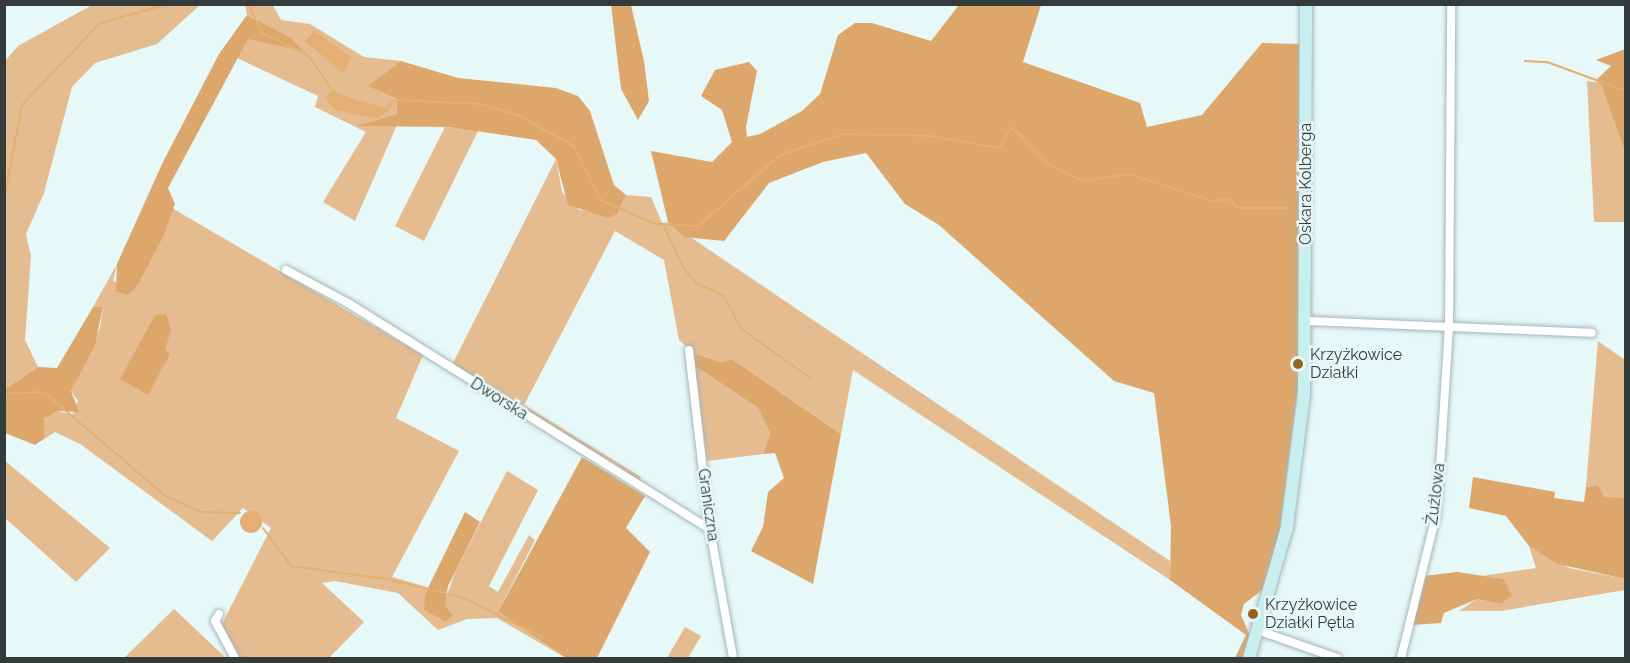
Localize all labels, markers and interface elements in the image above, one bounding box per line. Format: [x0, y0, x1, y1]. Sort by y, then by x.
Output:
street label: Oskara Kolberga [1296, 123, 1316, 245]
place label: Krzyżkowice Działki [1310, 345, 1402, 383]
marker: Krzyżkowice Działki [1291, 357, 1305, 371]
street label: Dworska [467, 374, 531, 424]
street label: Żużlowa [1423, 462, 1449, 526]
street label: Graniczna [693, 467, 723, 543]
place label: Krzyżkowice Działki Pętla [1265, 595, 1357, 633]
marker: Krzyżkowice Działki Pętla [1246, 607, 1260, 621]

